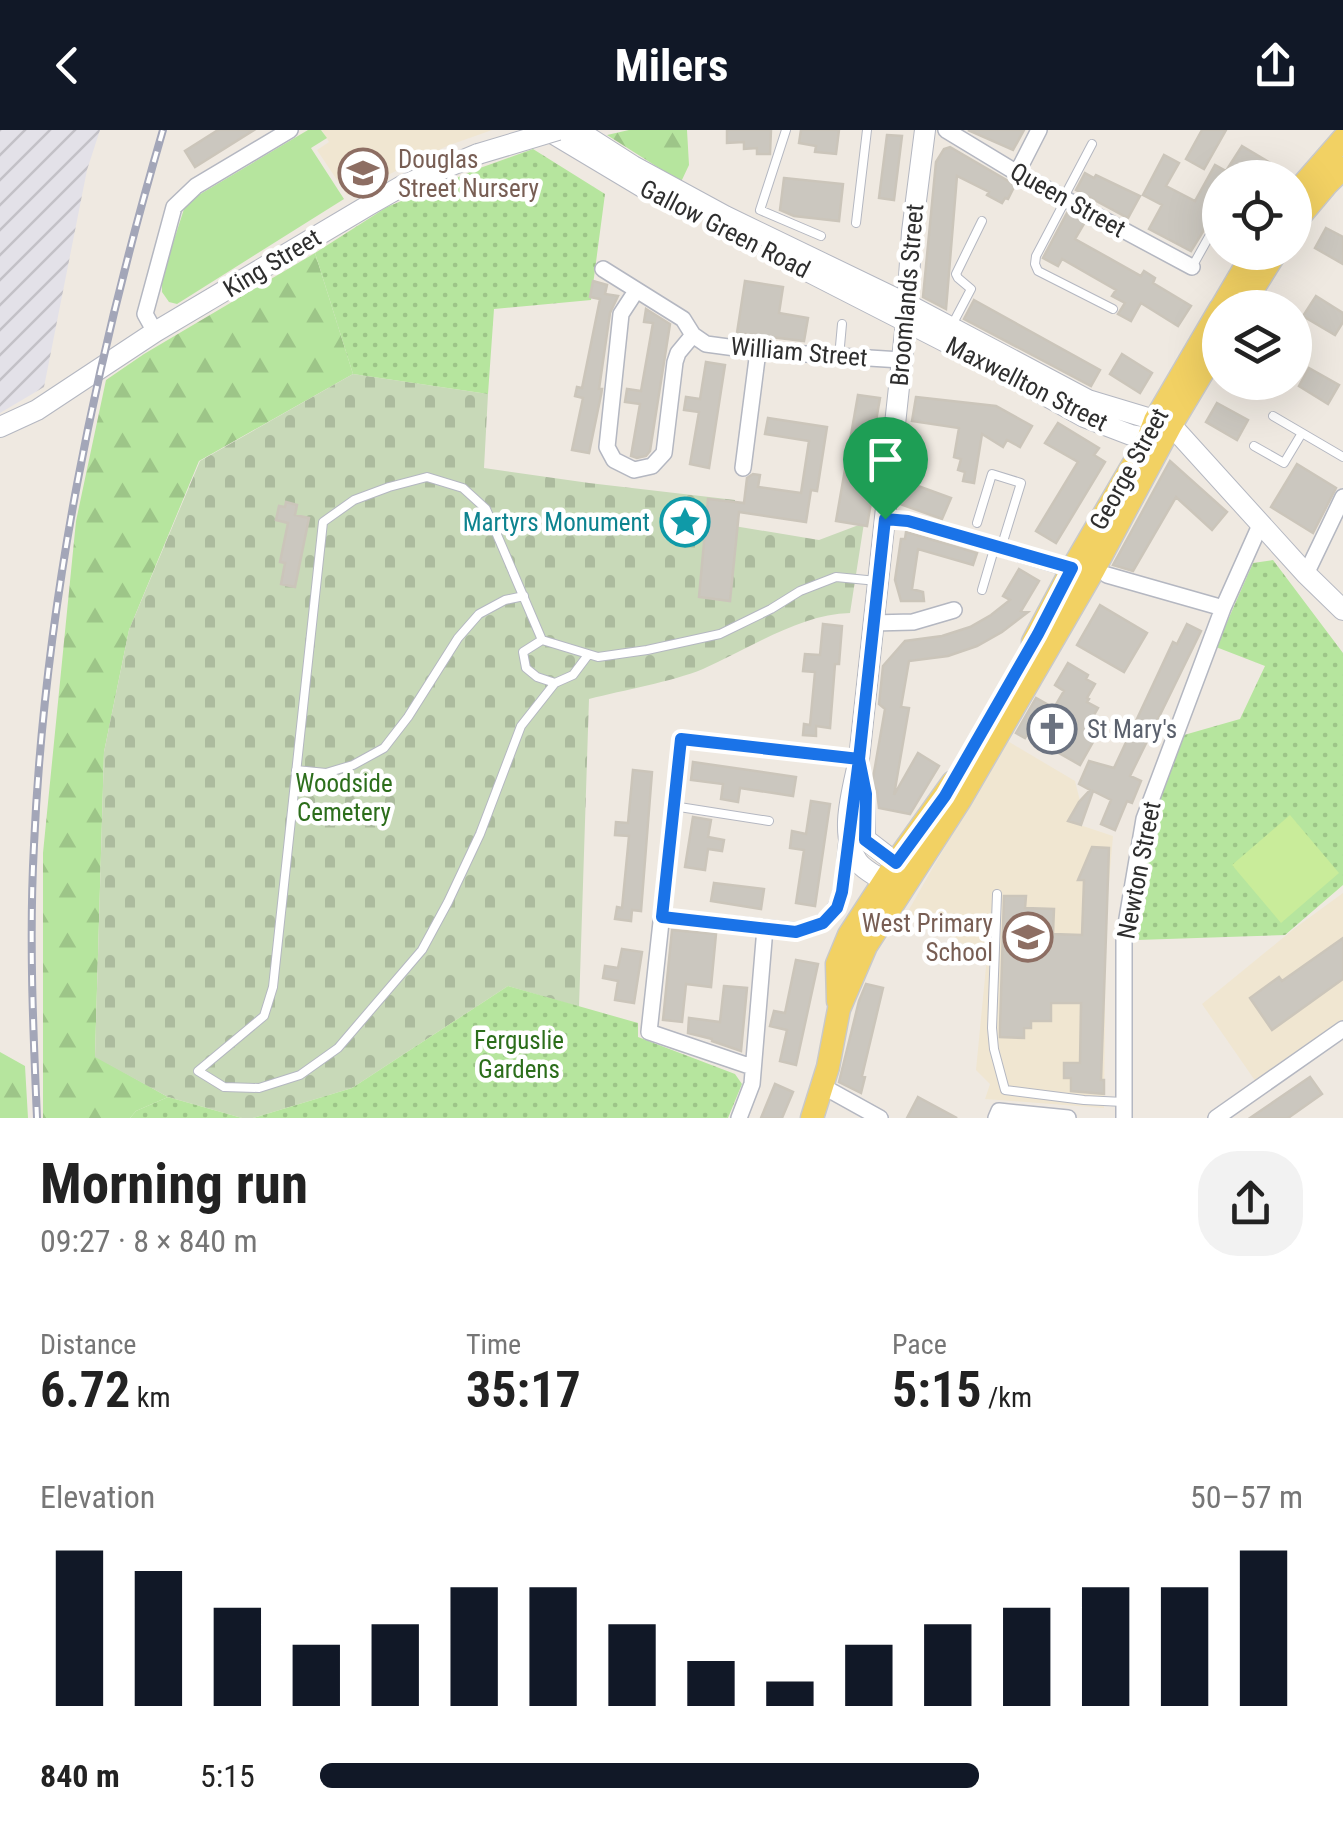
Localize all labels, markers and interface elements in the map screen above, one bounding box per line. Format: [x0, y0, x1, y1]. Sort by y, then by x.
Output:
icon: back [40, 38, 95, 93]
icon: share [1248, 38, 1303, 93]
text: Milers [615, 39, 728, 92]
place label: Douglas Street Nursery [398, 145, 539, 203]
school or university icon: Douglas Street Nursery [337, 147, 389, 199]
street label: Queen Street [1005, 157, 1131, 243]
map controls [1202, 160, 1312, 400]
button: locate [1202, 160, 1312, 270]
street label: Gallow Green Road [635, 174, 815, 284]
street label: Broomlands Street [885, 203, 929, 387]
street label: King Street [218, 223, 326, 303]
button: layers [1202, 290, 1312, 400]
street label: Maxwellton Street [941, 331, 1113, 437]
street label: William Street [729, 332, 869, 372]
street label: George Street [1084, 403, 1174, 535]
pin [843, 417, 928, 520]
icon: arrive [858, 432, 913, 487]
place icon: Martyrs Monument [659, 496, 711, 548]
place label: Martyrs Monument [463, 508, 650, 537]
church icon: St Mary's [1026, 703, 1078, 755]
place label: St Mary's [1087, 715, 1177, 744]
park label: Woodside Cemetery [295, 769, 393, 827]
street label: Newton Street [1111, 799, 1167, 941]
place label: West Primary School [862, 909, 993, 967]
school or university icon: West Primary School [1002, 911, 1054, 963]
park label: Ferguslie Gardens [474, 1026, 564, 1084]
button: share [1198, 1151, 1303, 1256]
text: Morning run [40, 1152, 308, 1216]
text: 09:27 · 8 × 840 m [40, 1222, 258, 1260]
text: Distance [40, 1328, 137, 1361]
text: Time [466, 1328, 521, 1361]
text: Pace [892, 1328, 947, 1361]
text: 6.72 [40, 1361, 130, 1419]
text: 35:17 [466, 1361, 581, 1419]
text: 5:15 [892, 1361, 981, 1419]
text: km [130, 1381, 170, 1414]
text: /km [981, 1381, 1032, 1414]
text: Elevation [40, 1478, 155, 1516]
text: 50–57 m [1190, 1478, 1303, 1516]
text: 840 m [40, 1757, 120, 1795]
text: 5:15 [200, 1757, 255, 1795]

